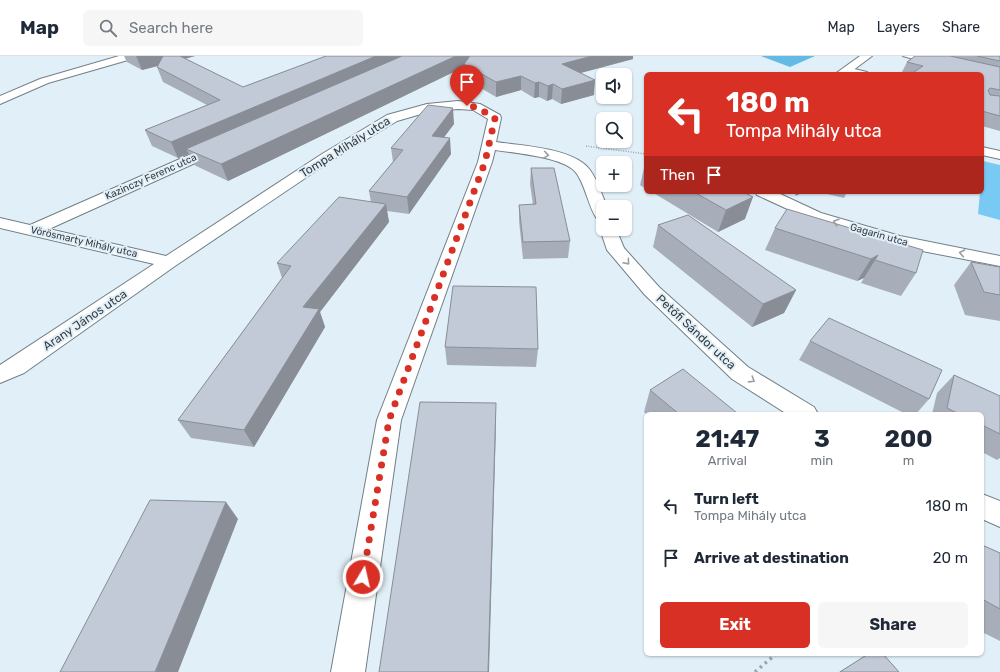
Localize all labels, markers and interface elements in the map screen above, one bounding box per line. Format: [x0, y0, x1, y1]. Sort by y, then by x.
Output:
search box [83, 10, 363, 46]
text: Map [20, 16, 59, 39]
icon: search [97, 17, 119, 39]
text: Search here [129, 19, 213, 37]
text: Map [828, 19, 855, 36]
text: Layers [877, 19, 920, 36]
text: Share [942, 19, 980, 36]
pin [450, 65, 484, 106]
map controls [596, 68, 632, 236]
button: sound [596, 68, 632, 104]
icon: arrive [456, 71, 478, 93]
text: 180 m [726, 86, 810, 119]
icon: left [660, 88, 712, 140]
button: search [596, 112, 632, 148]
street label: Tompa Mihály utca [297, 114, 393, 180]
text: Tompa Mihály utca [726, 120, 882, 142]
one-way arrow [543, 150, 549, 159]
street label: Kazinczy Ferenc utca [103, 151, 199, 203]
button: + [596, 156, 632, 192]
icon: arrive [703, 164, 725, 186]
text: Then [660, 166, 695, 184]
button: − [596, 200, 632, 236]
one-way arrow [832, 218, 839, 227]
street label: Gagarin utca [849, 221, 909, 249]
street label: Vörösmarty Mihály utca [29, 224, 139, 260]
one-way arrow [959, 250, 965, 258]
one-way arrow [623, 258, 630, 265]
street label: Arany János utca [40, 287, 130, 353]
street label: Petőfi Sándor utca [654, 292, 738, 372]
one-way arrow [748, 375, 755, 383]
text: 21:47 [695, 425, 759, 453]
text: 3 [814, 425, 830, 453]
text: 200 [884, 425, 933, 453]
text: Arrival [708, 453, 747, 468]
text: min [811, 453, 833, 468]
text: m [903, 453, 914, 468]
text: Turn left [694, 490, 759, 508]
icon: left [660, 495, 682, 517]
text: 180 m [926, 497, 968, 515]
text: Tompa Mihály utca [694, 508, 806, 523]
icon: arrive [660, 547, 682, 569]
text: Arrive at destination [694, 549, 849, 567]
text: 20 m [933, 549, 968, 567]
position arrow [342, 556, 384, 598]
button: Exit [660, 602, 810, 648]
button: Share [818, 602, 968, 648]

